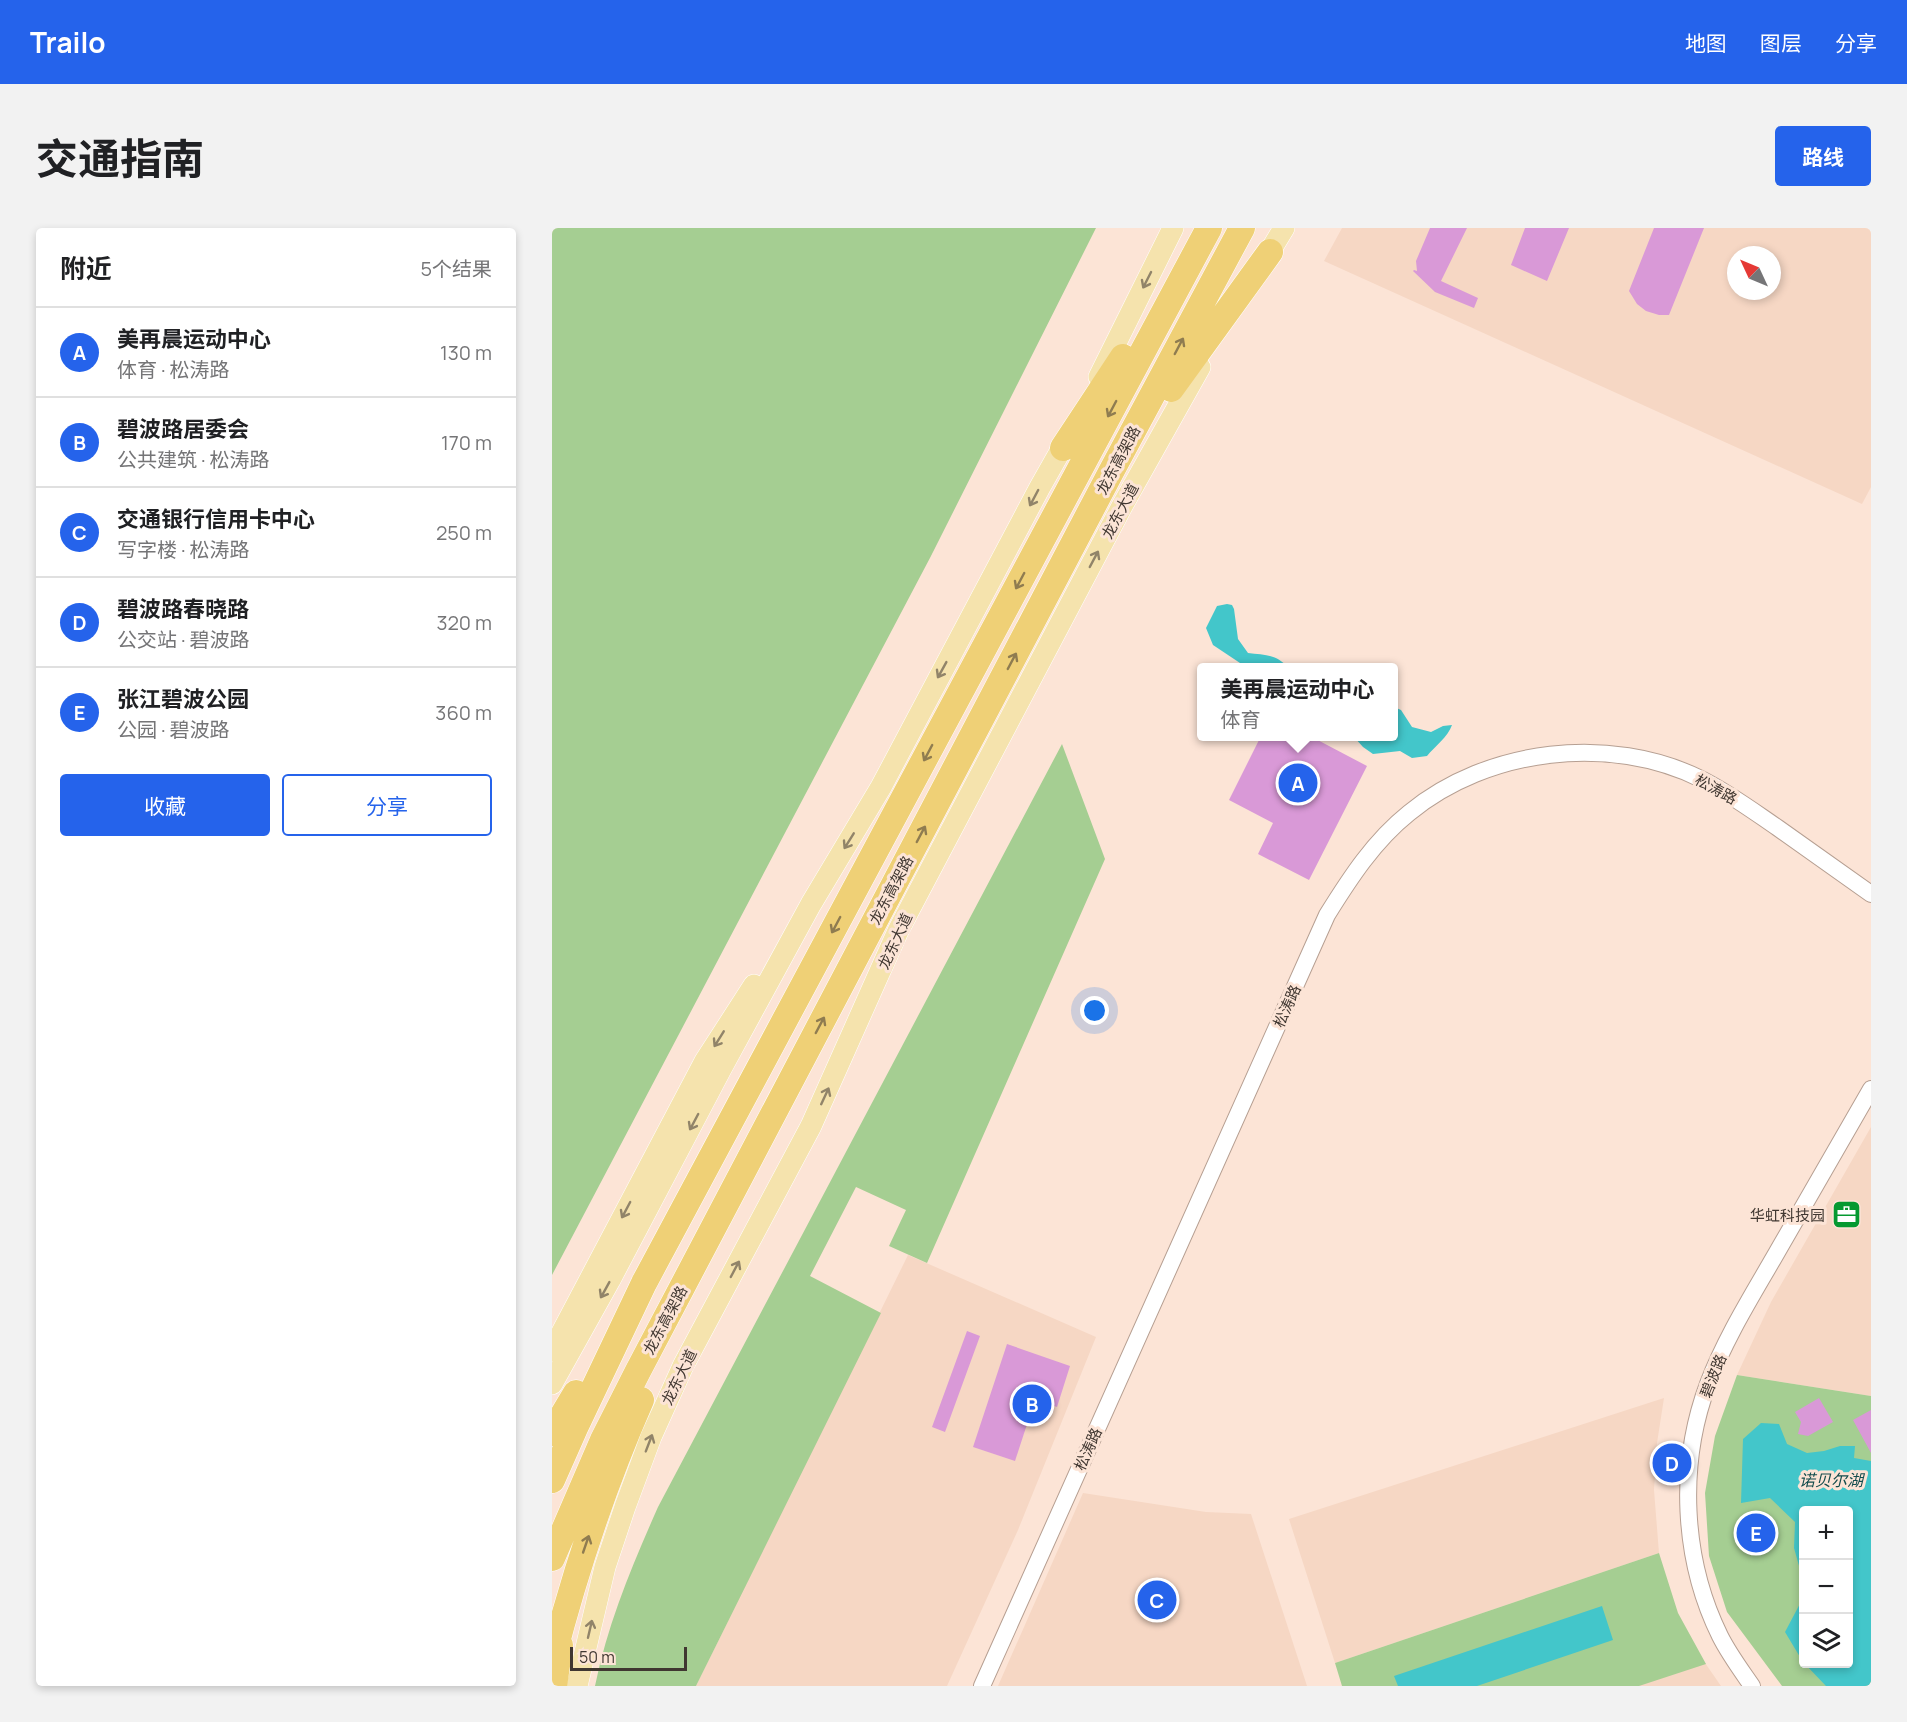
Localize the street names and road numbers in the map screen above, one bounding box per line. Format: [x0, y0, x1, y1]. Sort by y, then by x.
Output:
street label: 龙东高架路 [1091, 422, 1145, 498]
street label: 龙东大道 [1097, 480, 1143, 542]
street label: 松涛路 [1691, 769, 1741, 809]
street label: 龙东高架路 [864, 852, 918, 928]
street label: 龙东大道 [873, 909, 917, 973]
street label: 松涛路 [1268, 981, 1306, 1031]
street label: 龙东高架路 [638, 1282, 692, 1358]
street label: 龙东大道 [656, 1345, 702, 1409]
street label: 碧波路 [1695, 1351, 1731, 1401]
street label: 松涛路 [1069, 1424, 1107, 1474]

